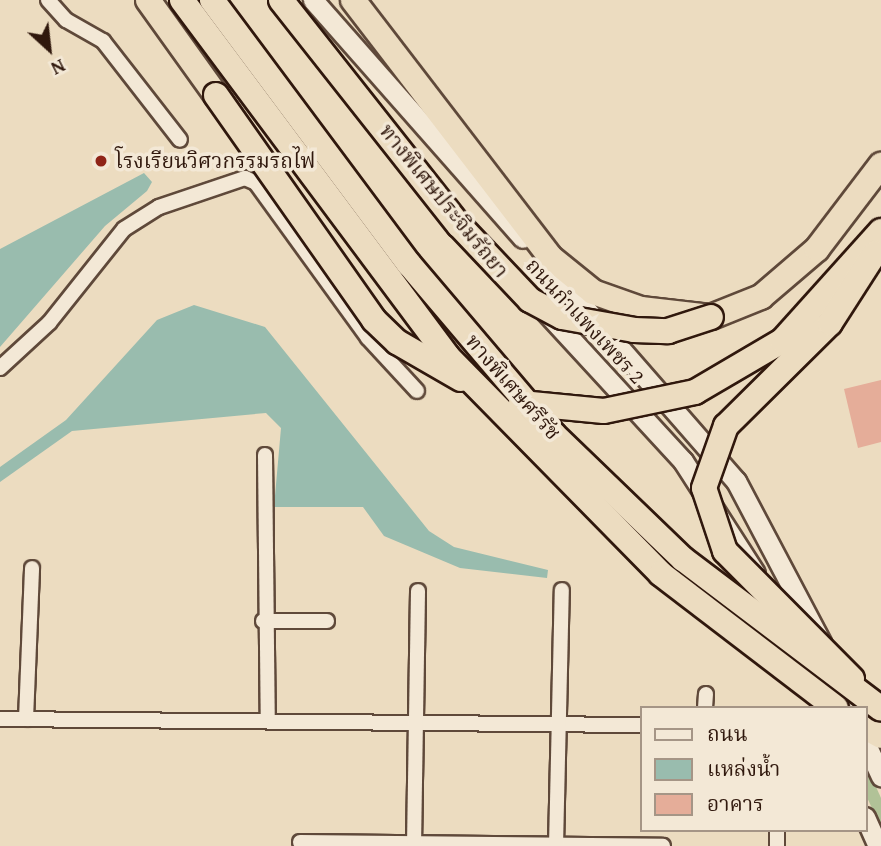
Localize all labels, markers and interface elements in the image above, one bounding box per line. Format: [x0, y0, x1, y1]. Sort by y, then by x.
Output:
north arrow [14, 14, 84, 84]
text: N [47, 52, 71, 83]
street label: ทางพิเศษประจิมรัถยา [374, 119, 514, 283]
place label: โรงเรียนวิศวกรรมรถไฟ [115, 148, 315, 174]
marker: โรงเรียนวิศวกรรมรถไฟ [93, 153, 109, 169]
street label: ถนนกำแพงเพชร 2 [520, 253, 650, 389]
street label: ทางพิเศษศรีรัช [460, 329, 566, 445]
legend [640, 706, 867, 832]
text: ถนน [707, 718, 748, 749]
text: แหล่งน้ำ [707, 753, 780, 784]
text: อาคาร [707, 788, 764, 819]

